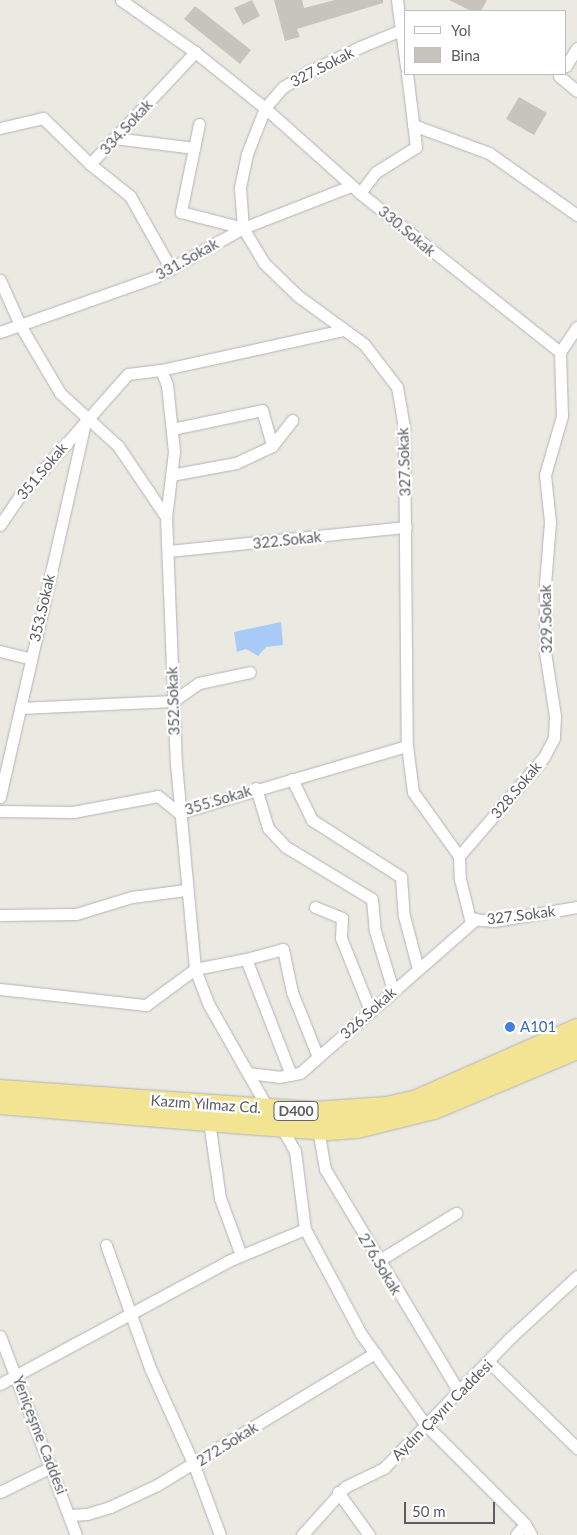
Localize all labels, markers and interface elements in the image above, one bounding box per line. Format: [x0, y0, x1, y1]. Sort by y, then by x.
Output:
legend [404, 10, 567, 75]
text: Yol [451, 21, 471, 39]
street label: 327.Sokak [287, 43, 357, 91]
text: Bina [451, 46, 480, 64]
street label: 334.Sokak [96, 96, 156, 158]
street label: 330.Sokak [375, 202, 439, 260]
street label: 331.Sokak [152, 234, 222, 284]
street label: 327.Sokak [394, 427, 414, 497]
street label: 351.Sokak [13, 439, 71, 503]
street label: 322.Sokak [252, 527, 322, 553]
street label: 353.Sokak [25, 572, 59, 644]
street label: 329.Sokak [536, 584, 556, 654]
street label: 352.Sokak [163, 666, 183, 736]
street label: 328.Sokak [487, 758, 545, 822]
street label: 355.Sokak [182, 781, 254, 819]
street label: 327.Sokak [486, 902, 556, 928]
street label: 326.Sokak [336, 983, 400, 1043]
place label: A101 [520, 1018, 556, 1036]
marker: A101 [504, 1021, 516, 1033]
street label: Kazım Yılmaz Cd. [150, 1091, 262, 1117]
road number: D400 [272, 1100, 320, 1122]
street label: 276.Sokak [355, 1230, 405, 1298]
street label: Aydın Çayırı Caddesi [388, 1356, 496, 1464]
street label: Yeniçeşme Caddesi [9, 1373, 71, 1497]
street label: 272.Sokak [193, 1418, 261, 1470]
scale bar [407, 1492, 498, 1524]
text: 50 m [412, 1502, 446, 1520]

